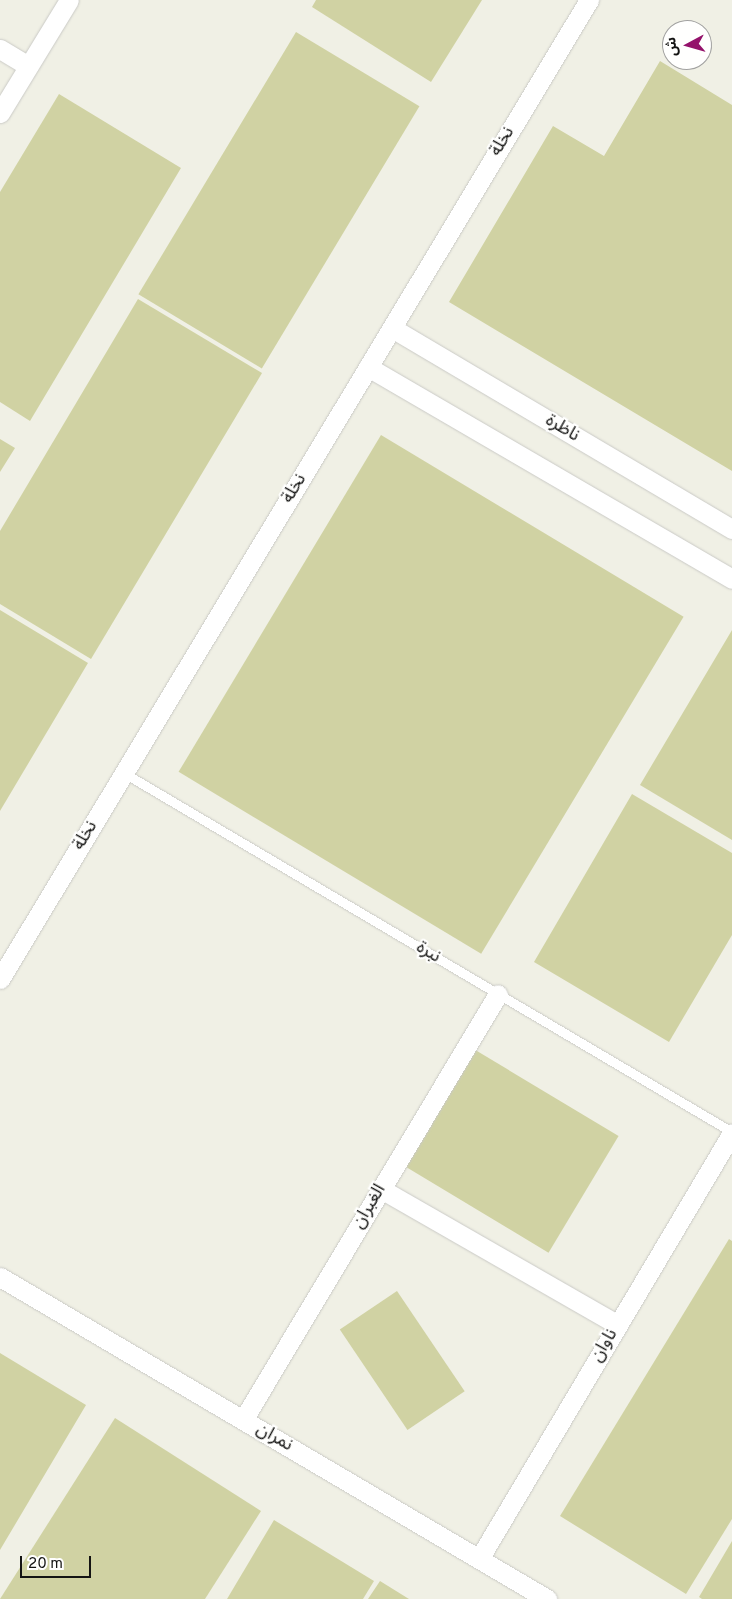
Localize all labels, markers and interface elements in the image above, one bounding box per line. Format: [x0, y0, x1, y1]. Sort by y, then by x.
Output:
north arrow [662, 20, 712, 70]
text: ش [663, 36, 682, 57]
street label: نخلة [486, 123, 520, 161]
street label: ناظرة [541, 410, 583, 448]
street label: نخلة [278, 470, 312, 508]
street label: نخلة [69, 817, 103, 855]
street label: نبرة [412, 937, 444, 969]
street label: الغبران [348, 1181, 392, 1233]
street label: ناوان [587, 1326, 623, 1366]
street label: نمران [252, 1419, 296, 1457]
scale bar [22, 1546, 94, 1578]
text: 20 m [28, 1555, 63, 1574]

